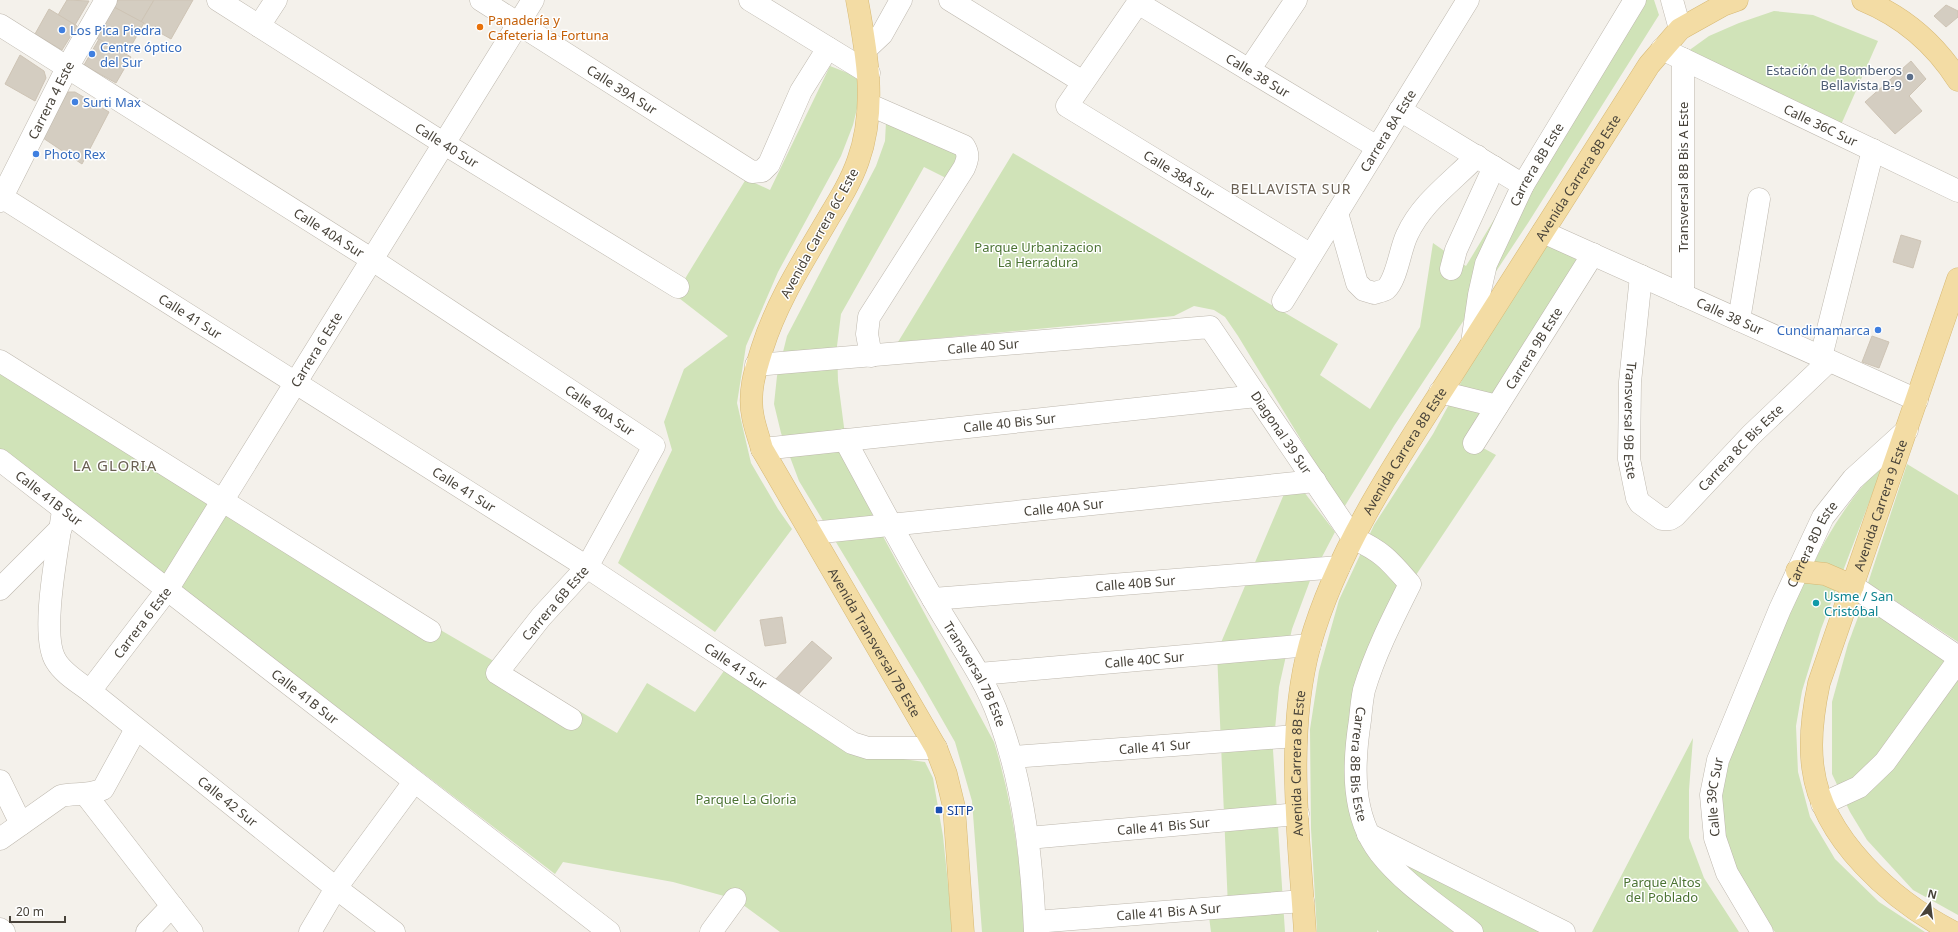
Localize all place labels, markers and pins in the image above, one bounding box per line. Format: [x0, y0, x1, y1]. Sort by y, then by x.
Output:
place label: Panadería y Cafeteria la Fortuna [488, 11, 609, 44]
place label: Los Pica Piedra [70, 21, 161, 39]
marker: Panadería y Cafeteria la Fortuna [475, 22, 485, 32]
marker: Los Pica Piedra [57, 25, 67, 35]
place label: Centre óptico del Sur [100, 38, 182, 71]
marker: Centre óptico del Sur [87, 49, 97, 59]
place label: Estación de Bomberos Bellavista B-9 [1766, 61, 1902, 94]
marker: Estación de Bomberos Bellavista B-9 [1905, 72, 1915, 82]
place label: Surti Max [83, 93, 141, 111]
marker: Surti Max [70, 97, 80, 107]
place label: Photo Rex [44, 145, 106, 163]
marker: Photo Rex [31, 149, 41, 159]
place label: Cundimamarca [1777, 321, 1870, 339]
marker: Cundimamarca [1873, 325, 1883, 335]
place label: Usme / San Cristóbal [1824, 587, 1893, 620]
marker: Usme / San Cristóbal [1811, 598, 1821, 608]
place label: SITP [947, 801, 974, 819]
marker: SITP [934, 805, 944, 815]

